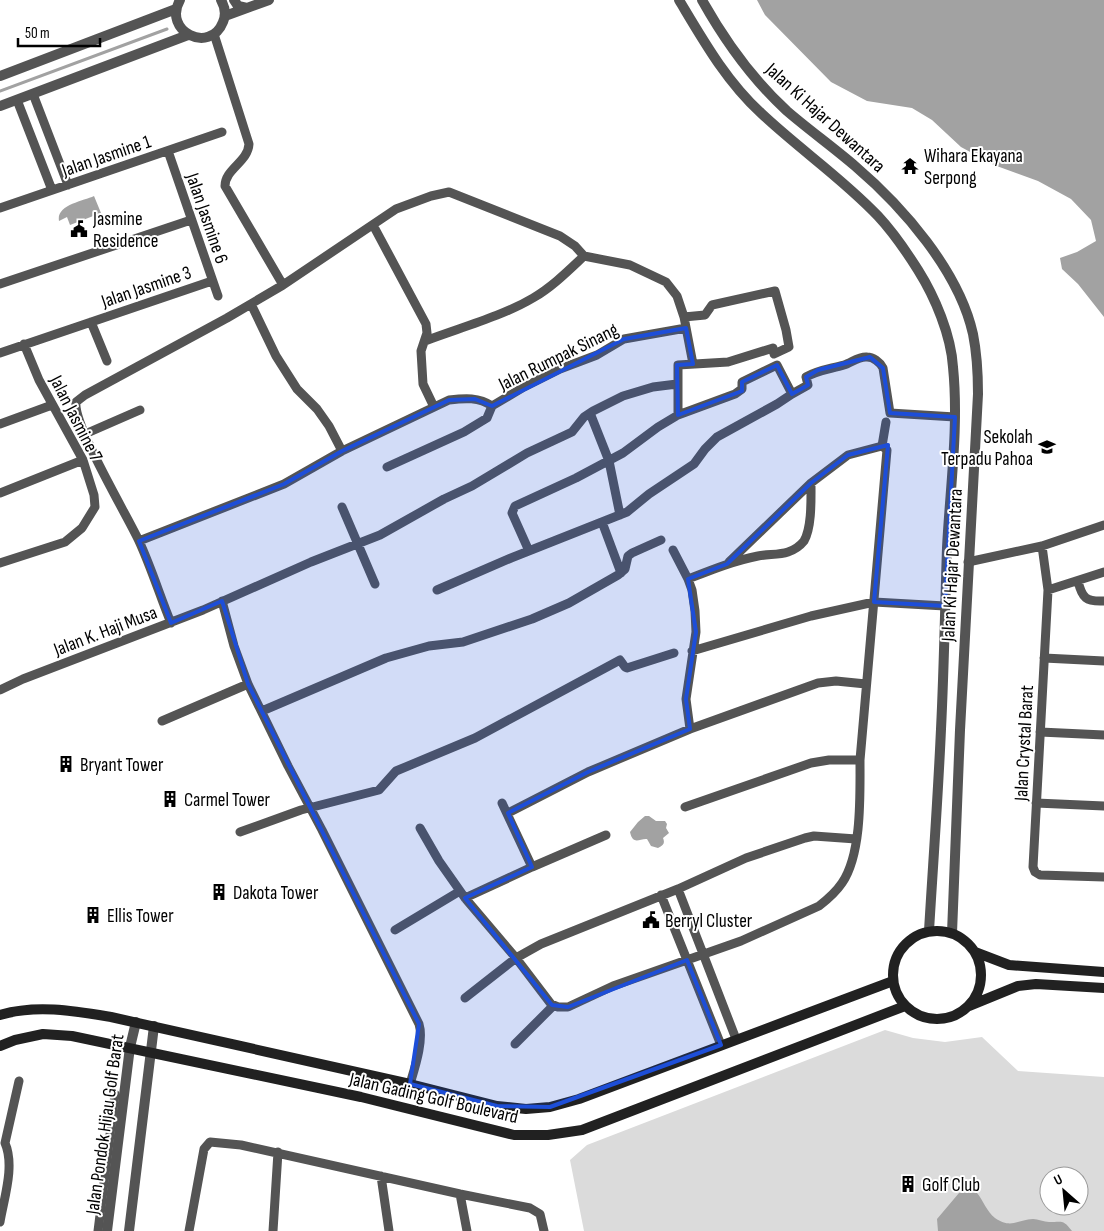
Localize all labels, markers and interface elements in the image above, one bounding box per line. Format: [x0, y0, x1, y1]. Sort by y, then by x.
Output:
scale bar [18, 15, 100, 47]
text: 50 m [25, 24, 50, 43]
street label: Jalan Ki Hajar Dewantara [760, 58, 890, 178]
street label: Jalan Jasmine 1 [58, 130, 154, 183]
place label: Wihara Ekayana Serpong [924, 145, 1023, 190]
temple icon: Wihara Ekayana Serpong [900, 156, 920, 176]
street label: Jalan Jasmine 6 [180, 169, 233, 267]
place label: Jasmine Residence [92, 208, 158, 253]
public building icon: Jasmine Residence [69, 219, 89, 239]
street label: Jalan Jasmine 3 [97, 261, 195, 314]
street label: Jalan Rumpak Sinang [494, 318, 623, 397]
street label: Jalan Jasmine 7 [44, 371, 107, 466]
place label: Sekolah Terpadu Pahoa [941, 426, 1033, 471]
school or university icon: Sekolah Terpadu Pahoa [1037, 437, 1057, 457]
street label: Jalan Ki Hajar Dewantara [937, 488, 968, 643]
street label: Jalan K. Haji Musa [50, 601, 161, 662]
street label: Jalan Crystal Barat [1010, 684, 1039, 802]
building icon: Bryant Tower [56, 754, 76, 774]
place label: Bryant Tower [80, 754, 164, 777]
building icon: Carmel Tower [160, 789, 180, 809]
place label: Carmel Tower [184, 789, 271, 812]
building icon: Dakota Tower [209, 882, 229, 902]
place label: Dakota Tower [233, 882, 319, 905]
building icon: Ellis Tower [83, 905, 103, 925]
place label: Ellis Tower [107, 905, 174, 928]
public building icon: Berryl Cluster [641, 910, 661, 930]
place label: Berryl Cluster [665, 910, 753, 933]
street label: Jalan Pondok Hijau Golf Barat [81, 1032, 130, 1217]
street label: Jalan Gading Golf Boulevard [346, 1068, 520, 1129]
north arrow [1039, 1166, 1089, 1216]
text: U [1051, 1171, 1065, 1189]
building icon: Golf Club [898, 1174, 918, 1194]
place label: Golf Club [922, 1174, 980, 1197]

